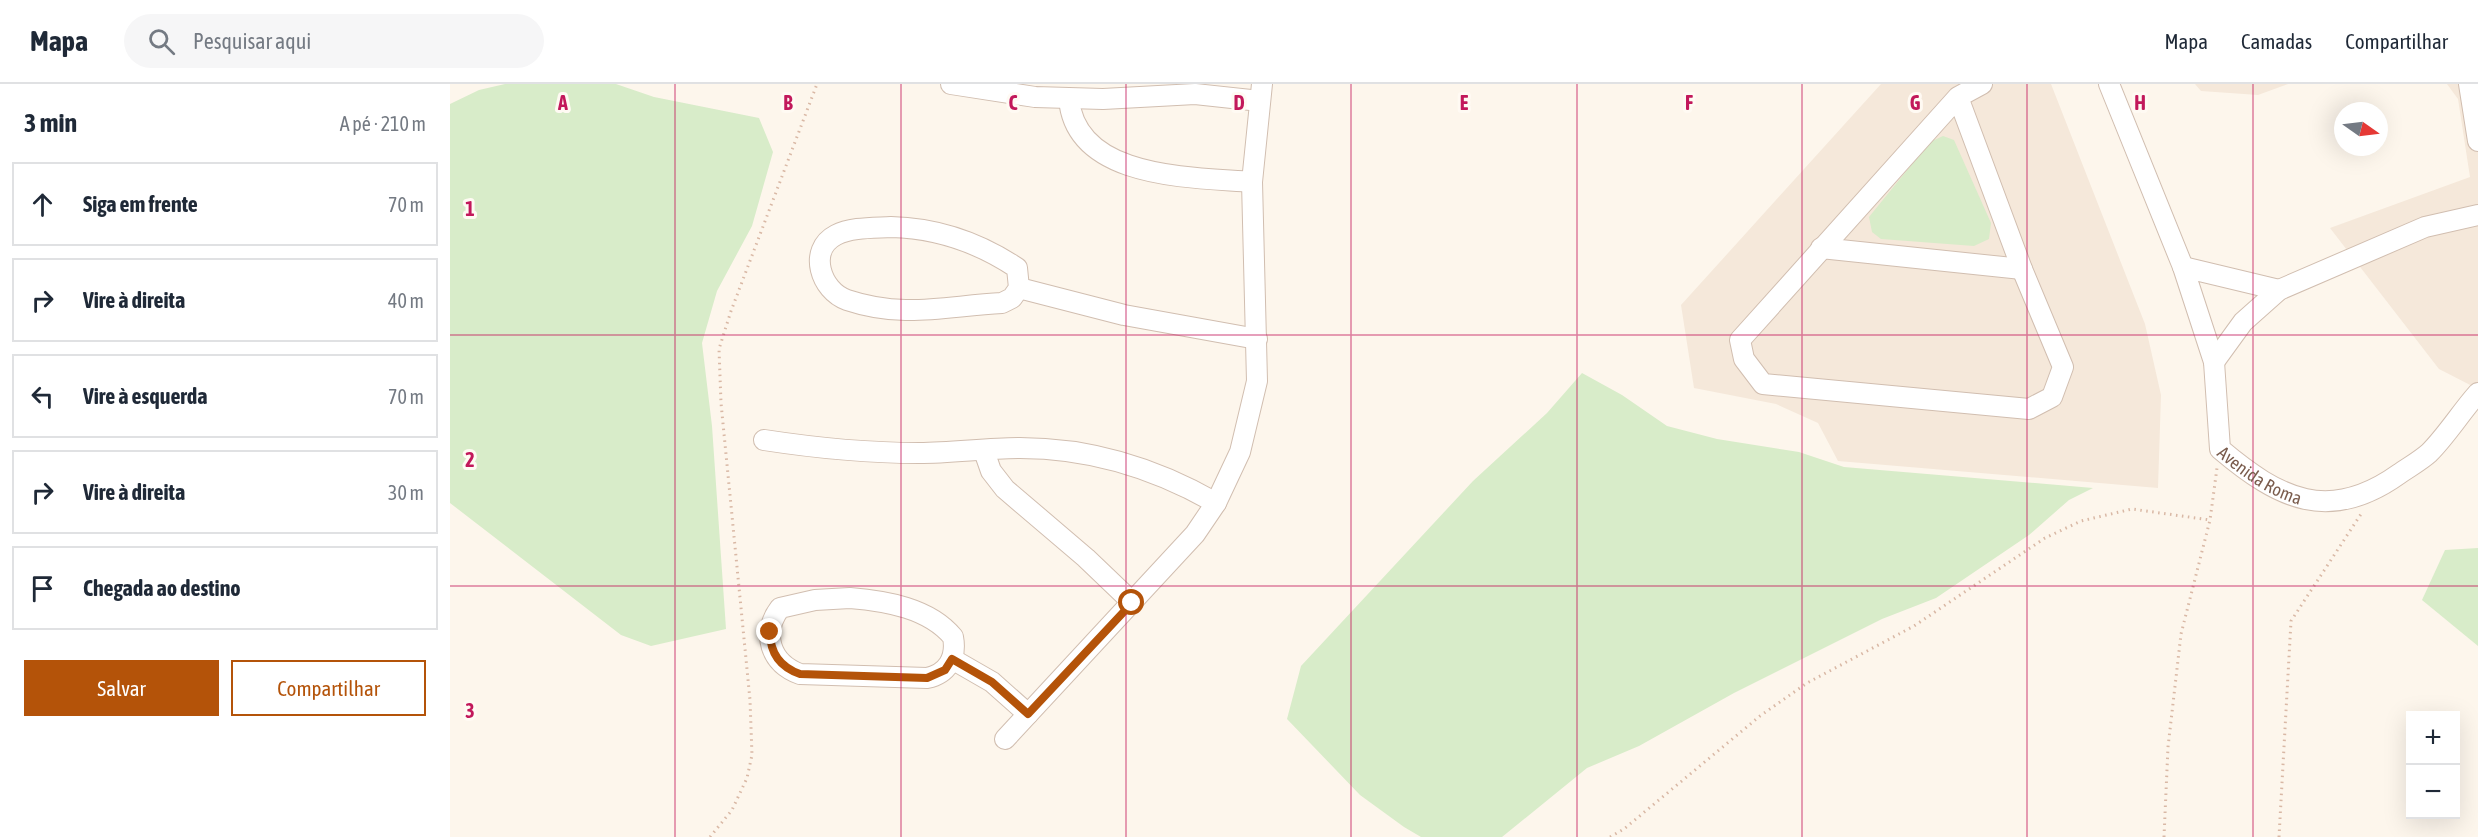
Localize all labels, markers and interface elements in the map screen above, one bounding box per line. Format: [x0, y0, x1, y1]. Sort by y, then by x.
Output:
search box [124, 14, 544, 68]
text: Mapa [30, 25, 88, 57]
icon: search [145, 25, 178, 58]
text: Pesquisar aqui [193, 28, 311, 54]
text: Mapa [2164, 29, 2208, 53]
text: Camadas [2241, 29, 2312, 53]
text: Compartilhar [2345, 29, 2448, 53]
text: A [557, 91, 568, 114]
text: B [783, 91, 793, 114]
text: C [1009, 91, 1018, 114]
text: D [1233, 91, 1245, 114]
text: E [1460, 91, 1469, 114]
text: F [1685, 91, 1693, 114]
text: G [1910, 91, 1921, 114]
text: H [2134, 91, 2146, 114]
north arrow [2334, 102, 2388, 156]
text: 3 min [24, 108, 77, 138]
text: A pé · 210 m [340, 112, 426, 135]
icon: ahead [26, 188, 59, 221]
text: Siga em frente [83, 191, 198, 217]
text: 70 m [388, 193, 424, 216]
text: 1 [465, 197, 475, 220]
icon: right [26, 284, 59, 317]
text: Vire à direita [83, 287, 185, 313]
text: 40 m [388, 289, 424, 312]
icon: left [26, 380, 59, 413]
text: Vire à esquerda [83, 383, 208, 409]
text: 70 m [388, 385, 424, 408]
street label: Avenida Roma [2214, 441, 2304, 508]
text: 2 [465, 448, 475, 471]
icon: right [26, 476, 59, 509]
text: Vire à direita [83, 479, 185, 505]
text: 30 m [388, 481, 424, 504]
icon: arrive [26, 572, 59, 605]
text: Chegada ao destino [83, 575, 241, 601]
route start [1118, 589, 1144, 615]
route end [756, 618, 782, 644]
button: Salvar [24, 660, 219, 716]
button: Compartilhar [231, 660, 426, 716]
text: 3 [465, 699, 475, 722]
map controls [2406, 711, 2460, 819]
button: + [2406, 711, 2460, 765]
button: − [2406, 765, 2460, 819]

